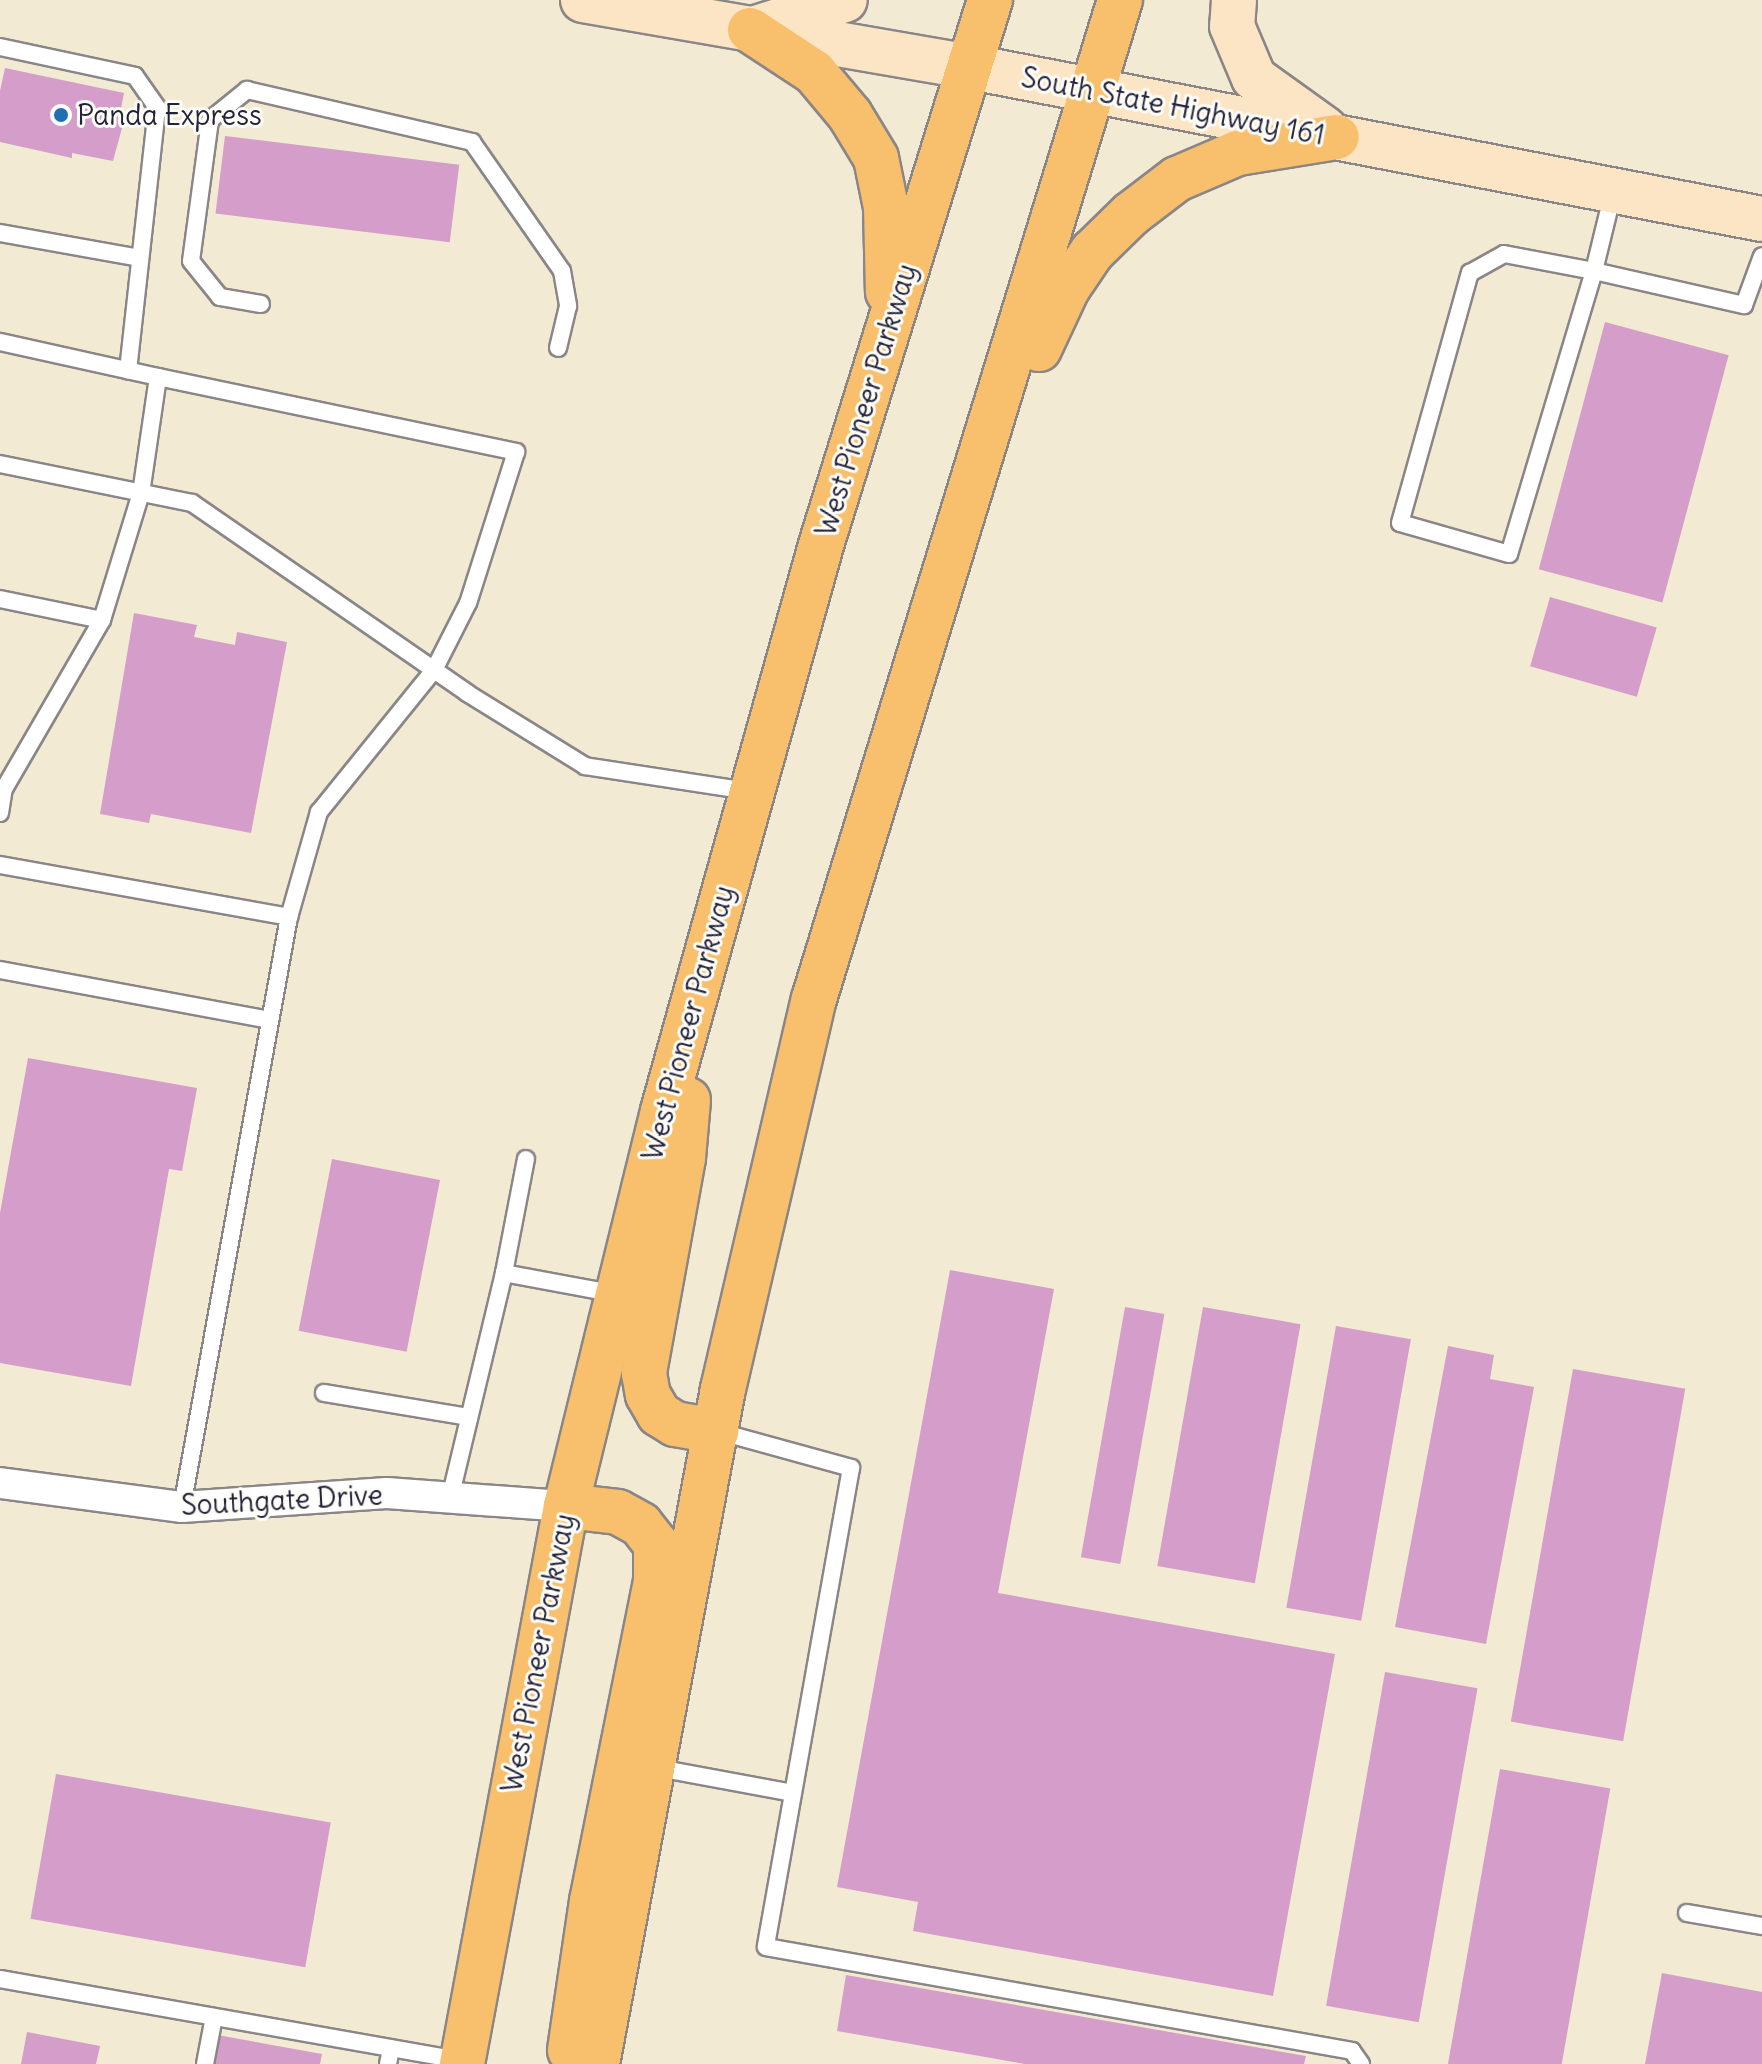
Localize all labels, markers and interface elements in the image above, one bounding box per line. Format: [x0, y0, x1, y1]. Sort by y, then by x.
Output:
street label: South State Highway 161 [1019, 60, 1327, 152]
place label: Panda Express [77, 98, 262, 132]
marker: Panda Express [52, 106, 70, 124]
street label: West Pioneer Parkway [809, 260, 923, 540]
street label: West Pioneer Parkway [635, 882, 741, 1164]
street label: Southgate Drive [180, 1478, 384, 1522]
street label: West Pioneer Parkway [494, 1511, 582, 1795]

